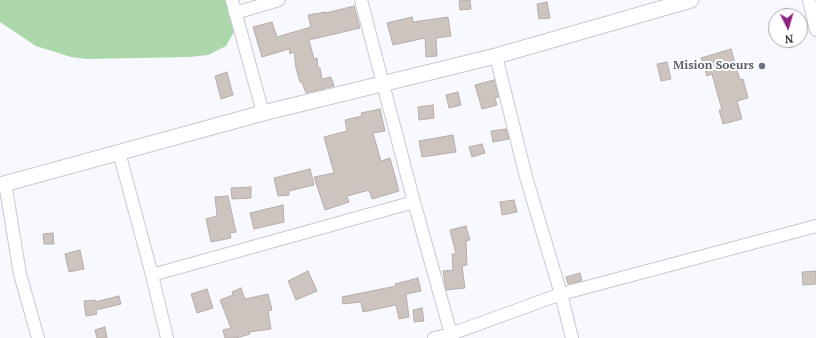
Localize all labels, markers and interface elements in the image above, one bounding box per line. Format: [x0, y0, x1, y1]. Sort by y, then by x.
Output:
north arrow [768, 8, 808, 48]
text: N [784, 32, 794, 46]
place label: Mision Soeurs [673, 59, 754, 73]
marker: Mision Soeurs [757, 61, 767, 71]

